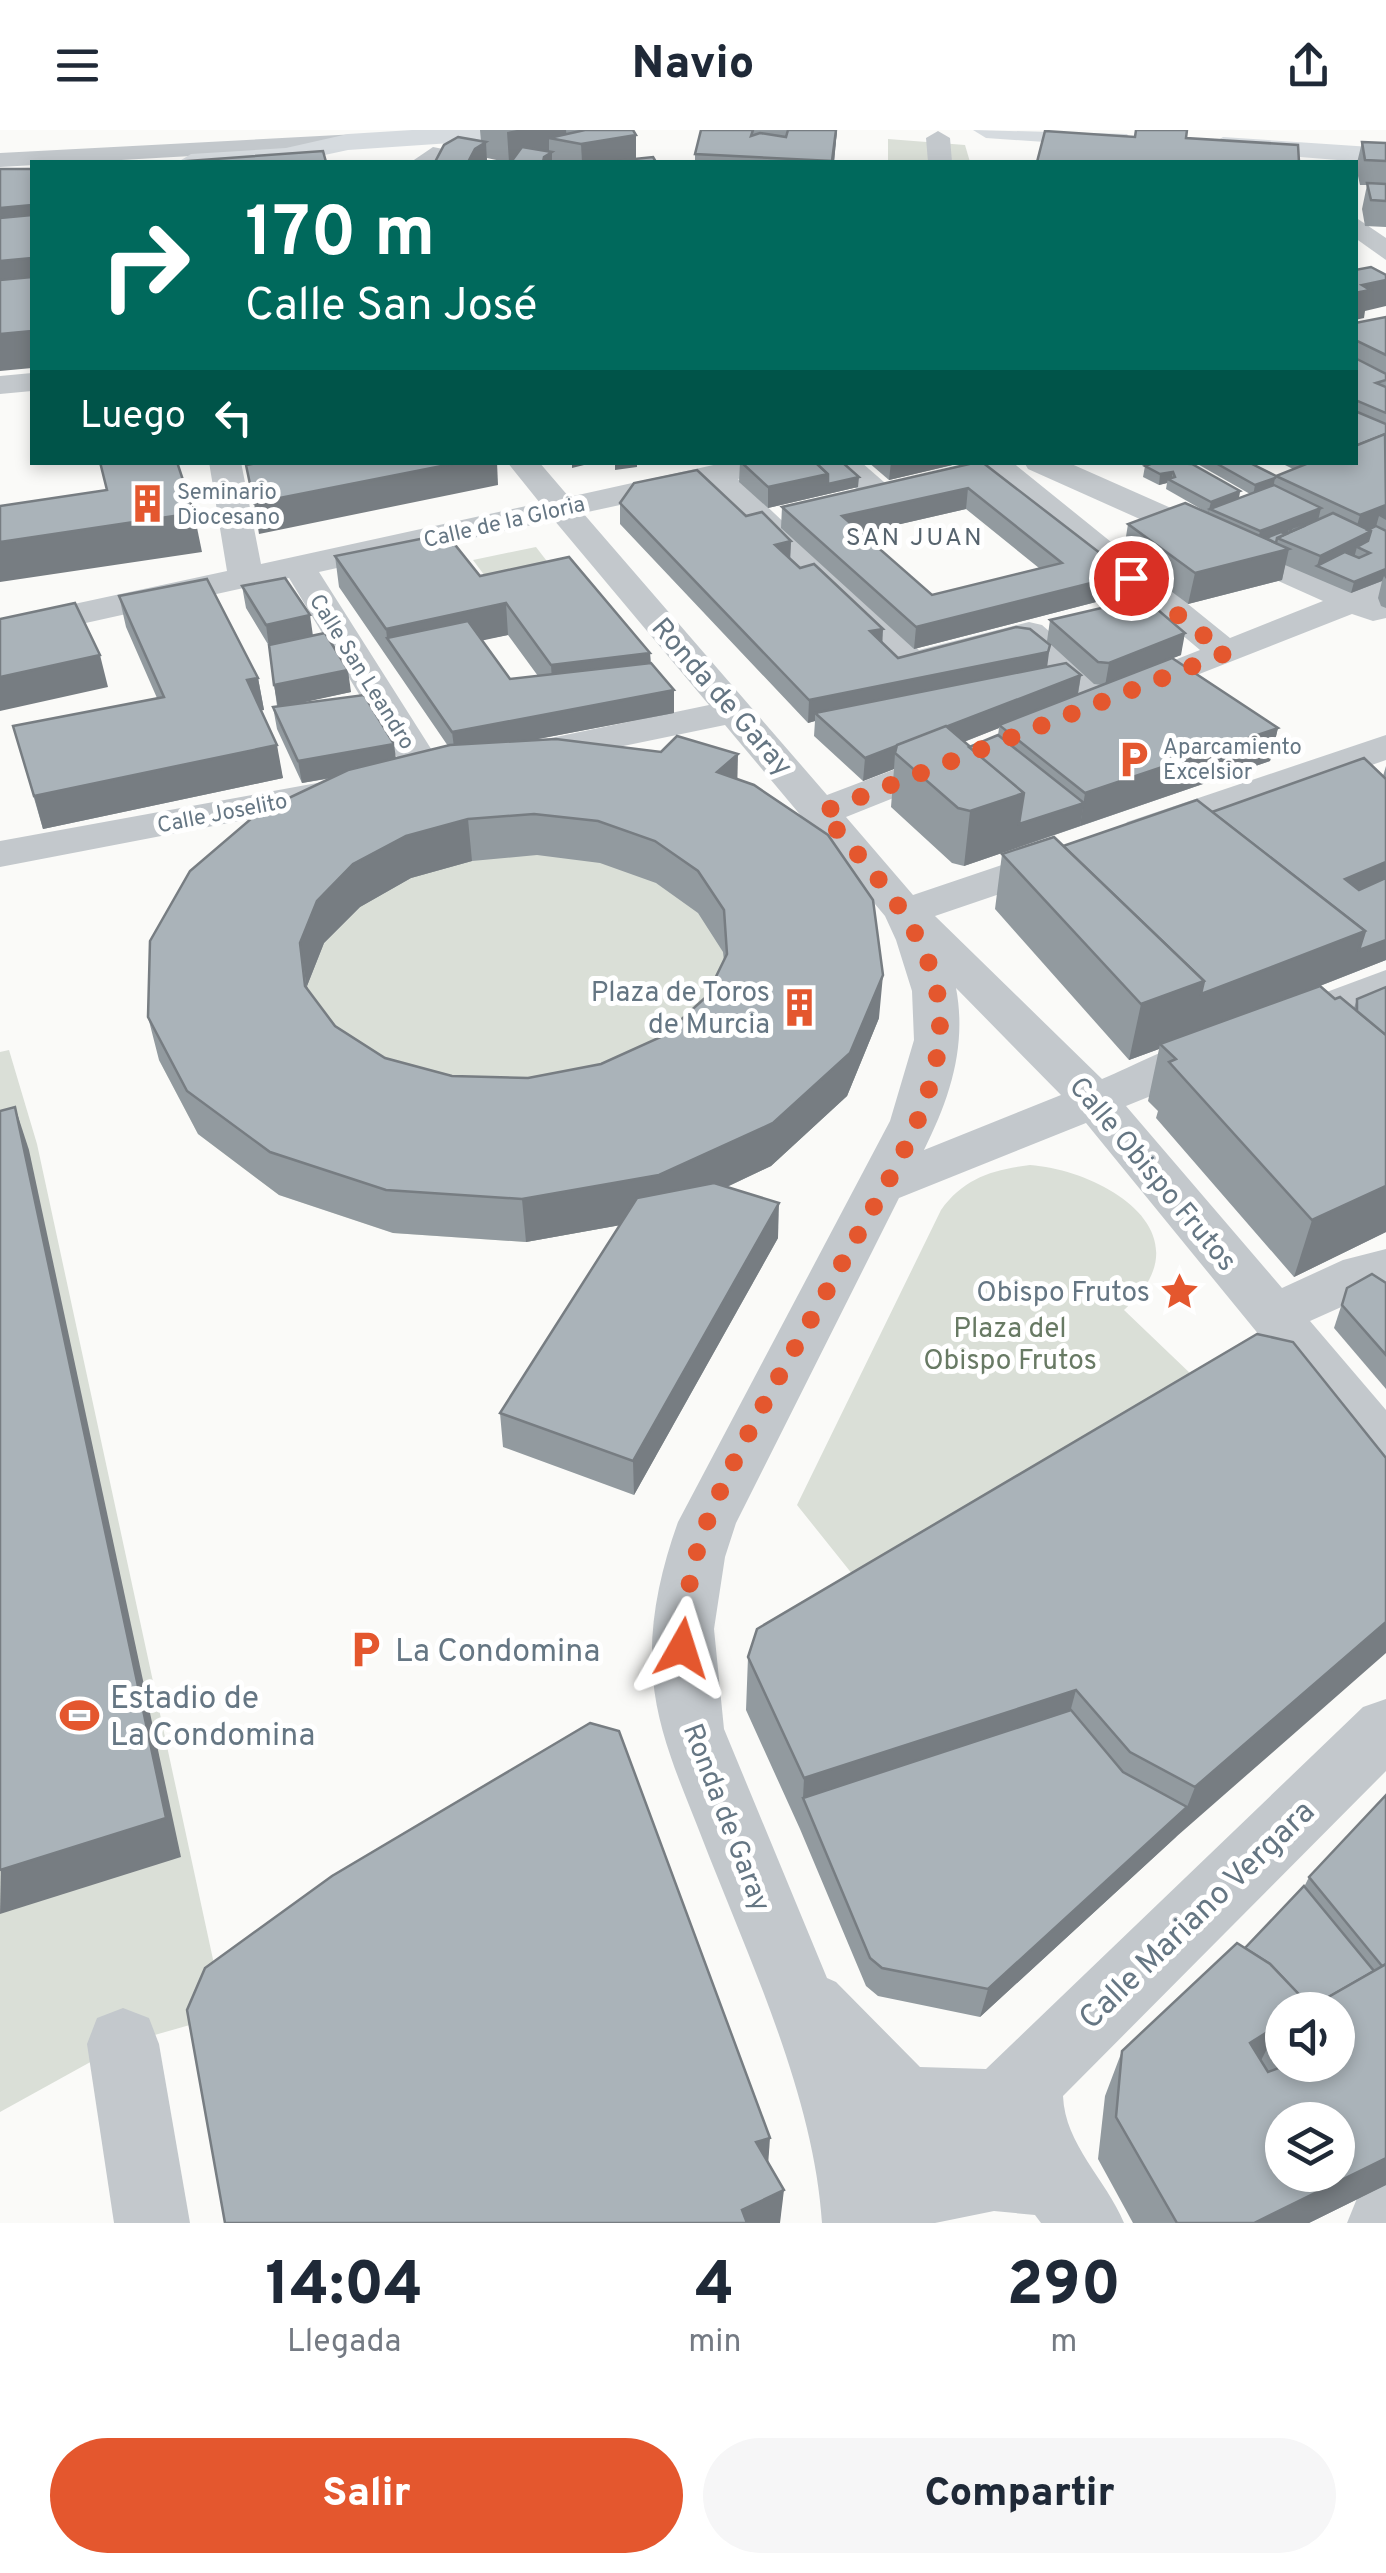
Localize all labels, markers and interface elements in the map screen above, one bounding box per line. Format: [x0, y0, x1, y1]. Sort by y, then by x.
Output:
text: Navio [632, 37, 754, 94]
icon: menu [50, 38, 105, 93]
icon: share [1281, 38, 1336, 93]
text: 170 m [245, 192, 435, 281]
icon: right [80, 200, 210, 330]
text: Calle San José [245, 279, 537, 336]
icon: left [206, 390, 261, 445]
text: Luego [80, 393, 186, 442]
place label: Seminario Diocesano [177, 480, 280, 532]
building icon: Seminario Diocesano [126, 483, 168, 525]
street label: Calle de la Gloria [421, 492, 588, 555]
district label: SAN JUAN [846, 523, 984, 555]
pin [1089, 536, 1174, 621]
icon: arrive [1104, 551, 1159, 606]
street label: Calle San Leandro [302, 590, 420, 755]
street label: Ronda de Garay [642, 611, 799, 785]
place label: Aparcamiento Excelsior [1163, 735, 1302, 787]
parking icon: Aparcamiento Excelsior [1112, 738, 1154, 780]
street label: Calle Joselito [155, 789, 290, 840]
place label: Plaza de Toros de Murcia [591, 976, 770, 1044]
building icon: Plaza de Toros de Murcia [779, 986, 821, 1028]
street label: Calle Obispo Frutos [1060, 1070, 1244, 1280]
place icon: Obispo Frutos [1159, 1270, 1201, 1312]
place label: Obispo Frutos [976, 1276, 1150, 1312]
park label: Plaza del Obispo Frutos [923, 1312, 1097, 1380]
position arrow [630, 1596, 734, 1700]
parking icon: La Condomina [344, 1629, 386, 1671]
place label: La Condomina [395, 1633, 600, 1673]
place label: Estadio de La Condomina [110, 1680, 315, 1757]
sports icon: Estadio de La Condomina [59, 1694, 101, 1736]
street label: Ronda de Garay [673, 1719, 778, 1917]
street label: Calle Mariano Vergara [1072, 1793, 1324, 2039]
map controls [1265, 1992, 1355, 2192]
button: sound [1265, 1992, 1355, 2082]
button: layers [1265, 2102, 1355, 2192]
text: 14:04 [265, 2250, 423, 2326]
text: 4 [695, 2250, 734, 2326]
text: 290 [1007, 2250, 1121, 2326]
text: Llegada [287, 2323, 401, 2363]
text: min [688, 2323, 741, 2363]
text: m [1050, 2323, 1077, 2363]
button: Salir [50, 2438, 683, 2553]
button: Compartir [703, 2438, 1336, 2553]

